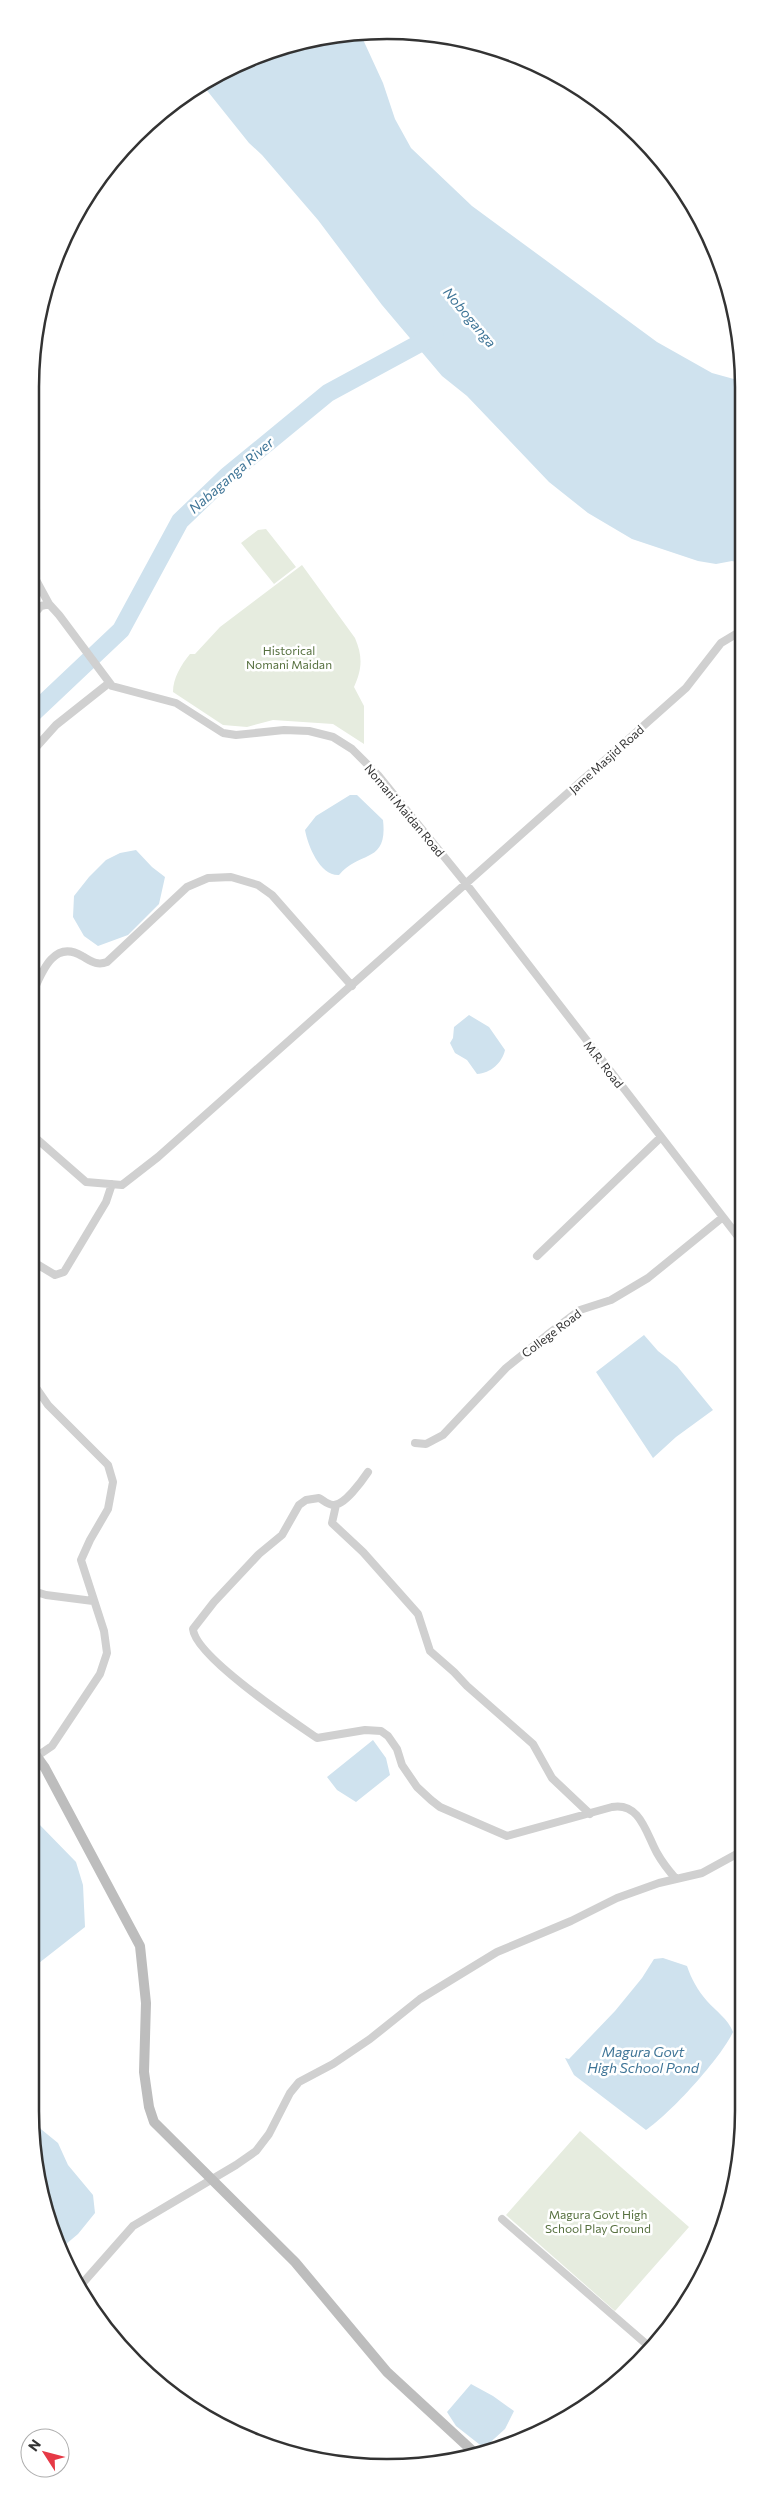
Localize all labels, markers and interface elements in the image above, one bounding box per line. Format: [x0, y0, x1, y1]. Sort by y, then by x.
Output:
water label: Noboganga [440, 284, 500, 350]
water label: Nabaganga River [185, 433, 277, 516]
park label: Historical Nomani Maidan [246, 643, 332, 671]
street label: Jame Masjid Road [566, 722, 647, 797]
street label: Nomani Maidan Road [362, 761, 448, 859]
street label: M.R. Road [581, 1038, 627, 1090]
street label: College Road [518, 1306, 584, 1360]
water label: Magura Govt High School Pond [587, 2043, 700, 2076]
park label: Magura Govt High School Play Ground [545, 2207, 651, 2235]
north arrow [20, 2428, 70, 2478]
text: N [24, 2436, 44, 2454]

